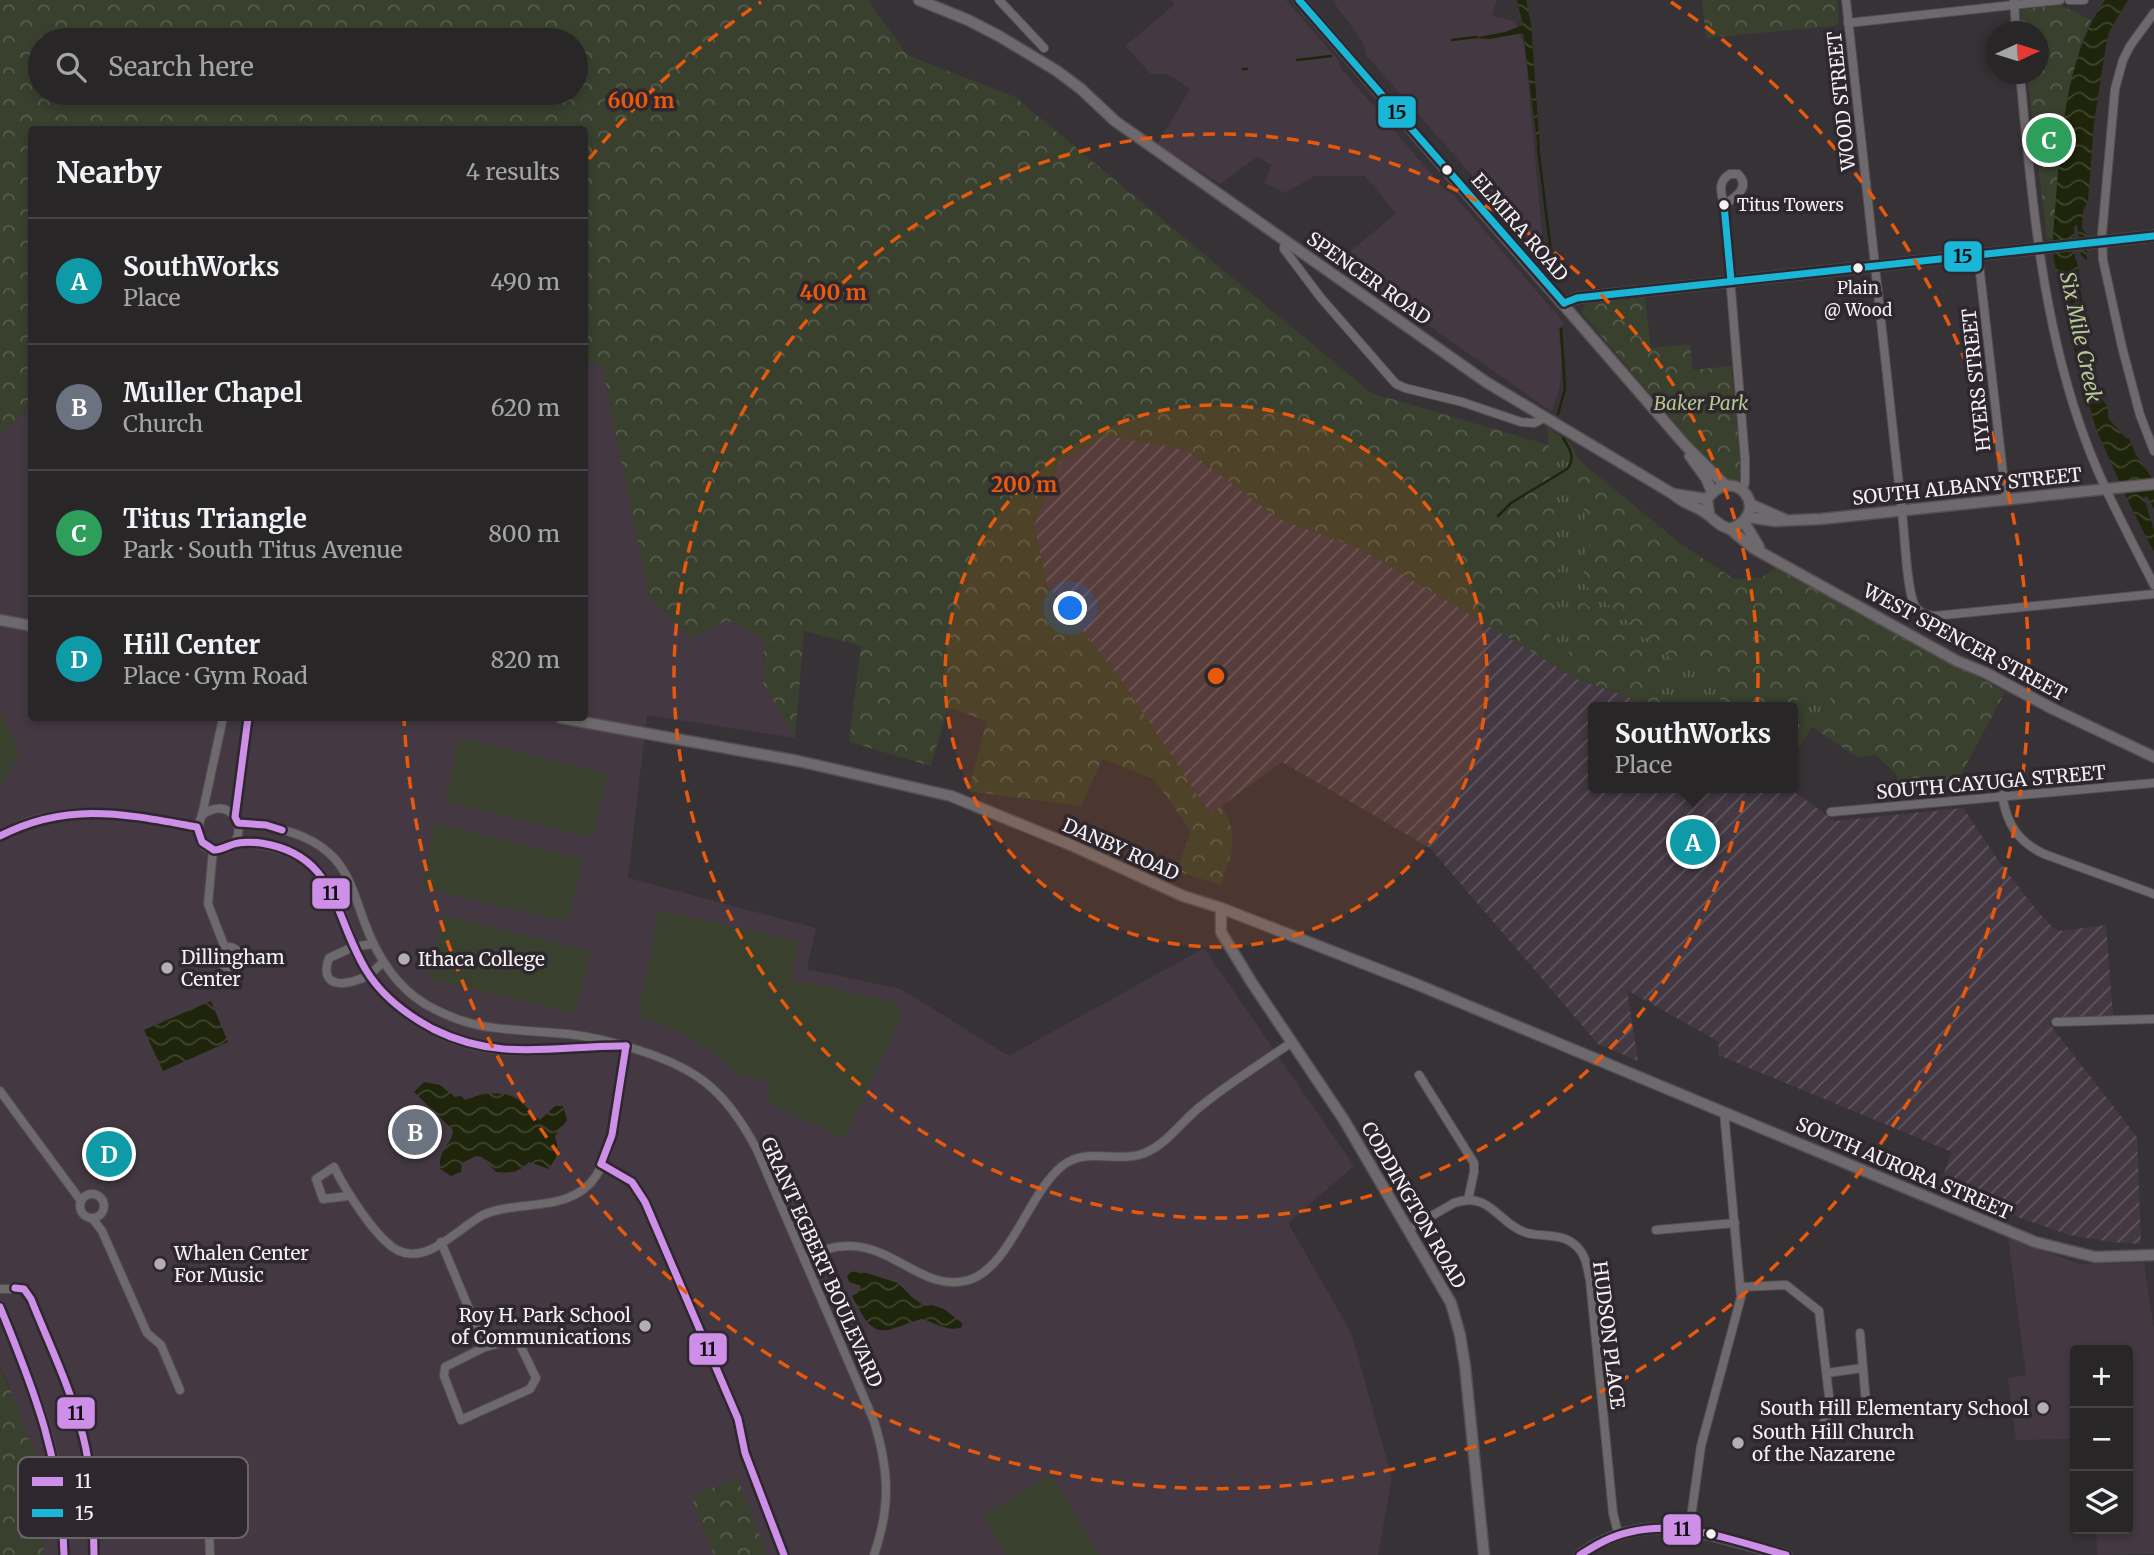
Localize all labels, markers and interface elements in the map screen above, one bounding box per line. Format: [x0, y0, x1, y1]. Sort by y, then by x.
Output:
north arrow [1986, 21, 2049, 84]
search box [28, 28, 588, 105]
street label: WOOD STREET [1822, 30, 1860, 173]
icon: search [52, 48, 90, 86]
text: Search here [108, 50, 254, 83]
text: 600 m [608, 87, 674, 114]
line badge: 15 [1377, 95, 1417, 129]
text: 15 [1387, 100, 1407, 124]
pin: C [2026, 114, 2072, 166]
text: Nearby [56, 153, 162, 191]
text: 4 results [466, 157, 560, 186]
unlabelled marker [1440, 163, 1454, 177]
street label: ELMIRA ROAD [1466, 168, 1574, 286]
place label: Titus Towers [1737, 194, 1844, 216]
marker: Titus Towers [1717, 198, 1731, 212]
street label: SPENCER ROAD [1302, 226, 1436, 330]
line badge: 15 [1943, 240, 1983, 273]
text: 15 [1953, 244, 1973, 268]
text: SouthWorks [123, 250, 280, 283]
marker: Plain @ Wood [1851, 261, 1865, 275]
text: A [71, 267, 87, 296]
text: 490 m [490, 267, 560, 296]
water label: Six Mile Creek [2054, 269, 2108, 405]
place label: Plain @ Wood [1824, 277, 1892, 321]
text: 400 m [799, 279, 867, 306]
text: Place [123, 283, 180, 312]
street label: HYERS STREET [1957, 307, 1995, 453]
text: Muller Chapel [123, 376, 303, 409]
park label: Baker Park [1654, 391, 1749, 415]
text: B [71, 393, 87, 422]
text: 620 m [491, 393, 560, 422]
text: Church [123, 409, 203, 438]
street label: SOUTH ALBANY STREET [1851, 462, 2083, 510]
text: 200 m [991, 471, 1057, 498]
text: Titus Triangle [123, 502, 307, 535]
text: C [71, 519, 87, 548]
text: 800 m [488, 519, 560, 548]
text: Park · South Titus Avenue [123, 535, 403, 564]
street label: WEST SPENCER STREET [1858, 578, 2071, 706]
your location [1053, 591, 1087, 625]
text: Hill Center [123, 628, 260, 661]
text: D [70, 645, 88, 674]
text: 820 m [490, 645, 560, 674]
text: Place · Gym Road [123, 661, 308, 690]
centre of rings [1204, 664, 1228, 688]
popup [1588, 702, 1798, 793]
text: SouthWorks [1615, 717, 1771, 750]
text: Place [1615, 750, 1672, 779]
street label: SOUTH CAYUGA STREET [1875, 760, 2107, 804]
street label: DANBY ROAD [1059, 813, 1183, 885]
pin: A [1670, 816, 1716, 868]
line badge: 11 [311, 877, 351, 910]
text: 11 [322, 881, 340, 905]
place label: Dillingham Center [181, 945, 285, 991]
place label: Ithaca College [418, 947, 545, 971]
marker: Ithaca College [396, 951, 412, 967]
marker: Dillingham Center [159, 960, 175, 976]
pin: B [392, 1106, 438, 1158]
street label: SOUTH AURORA STREET [1792, 1112, 2016, 1224]
street label: CODDINGTON ROAD [1356, 1117, 1472, 1293]
pin: D [86, 1128, 132, 1180]
street label: GRANT EGBERT BOULEVARD [756, 1133, 888, 1391]
place label: Whalen Center For Music [173, 1241, 309, 1287]
marker: Whalen Center For Music [152, 1256, 168, 1272]
street label: HUDSON PLACE [1588, 1260, 1630, 1410]
place label: Roy H. Park School of Communications [451, 1303, 631, 1349]
marker: Roy H. Park School of Communications [637, 1318, 653, 1334]
line badge: 11 [688, 1332, 728, 1366]
text: 11 [699, 1337, 717, 1361]
map controls [2070, 1345, 2133, 1534]
button: + [2070, 1345, 2133, 1408]
line badge: 11 [56, 1396, 96, 1430]
place label: South Hill Elementary School [1760, 1396, 2029, 1420]
marker: South Hill Elementary School [2035, 1400, 2051, 1416]
text: 11 [67, 1401, 85, 1425]
button: − [2070, 1408, 2133, 1471]
place label: South Hill Church of the Nazarene [1752, 1420, 1915, 1466]
marker: South Hill Church of the Nazarene [1730, 1435, 1746, 1451]
legend [18, 1457, 248, 1538]
text: 11 [75, 1469, 92, 1493]
button: layers [2070, 1471, 2133, 1534]
text: 15 [75, 1501, 94, 1525]
line badge: 11 [1662, 1513, 1702, 1546]
text: 11 [1673, 1517, 1691, 1541]
unlabelled marker [1704, 1527, 1718, 1541]

